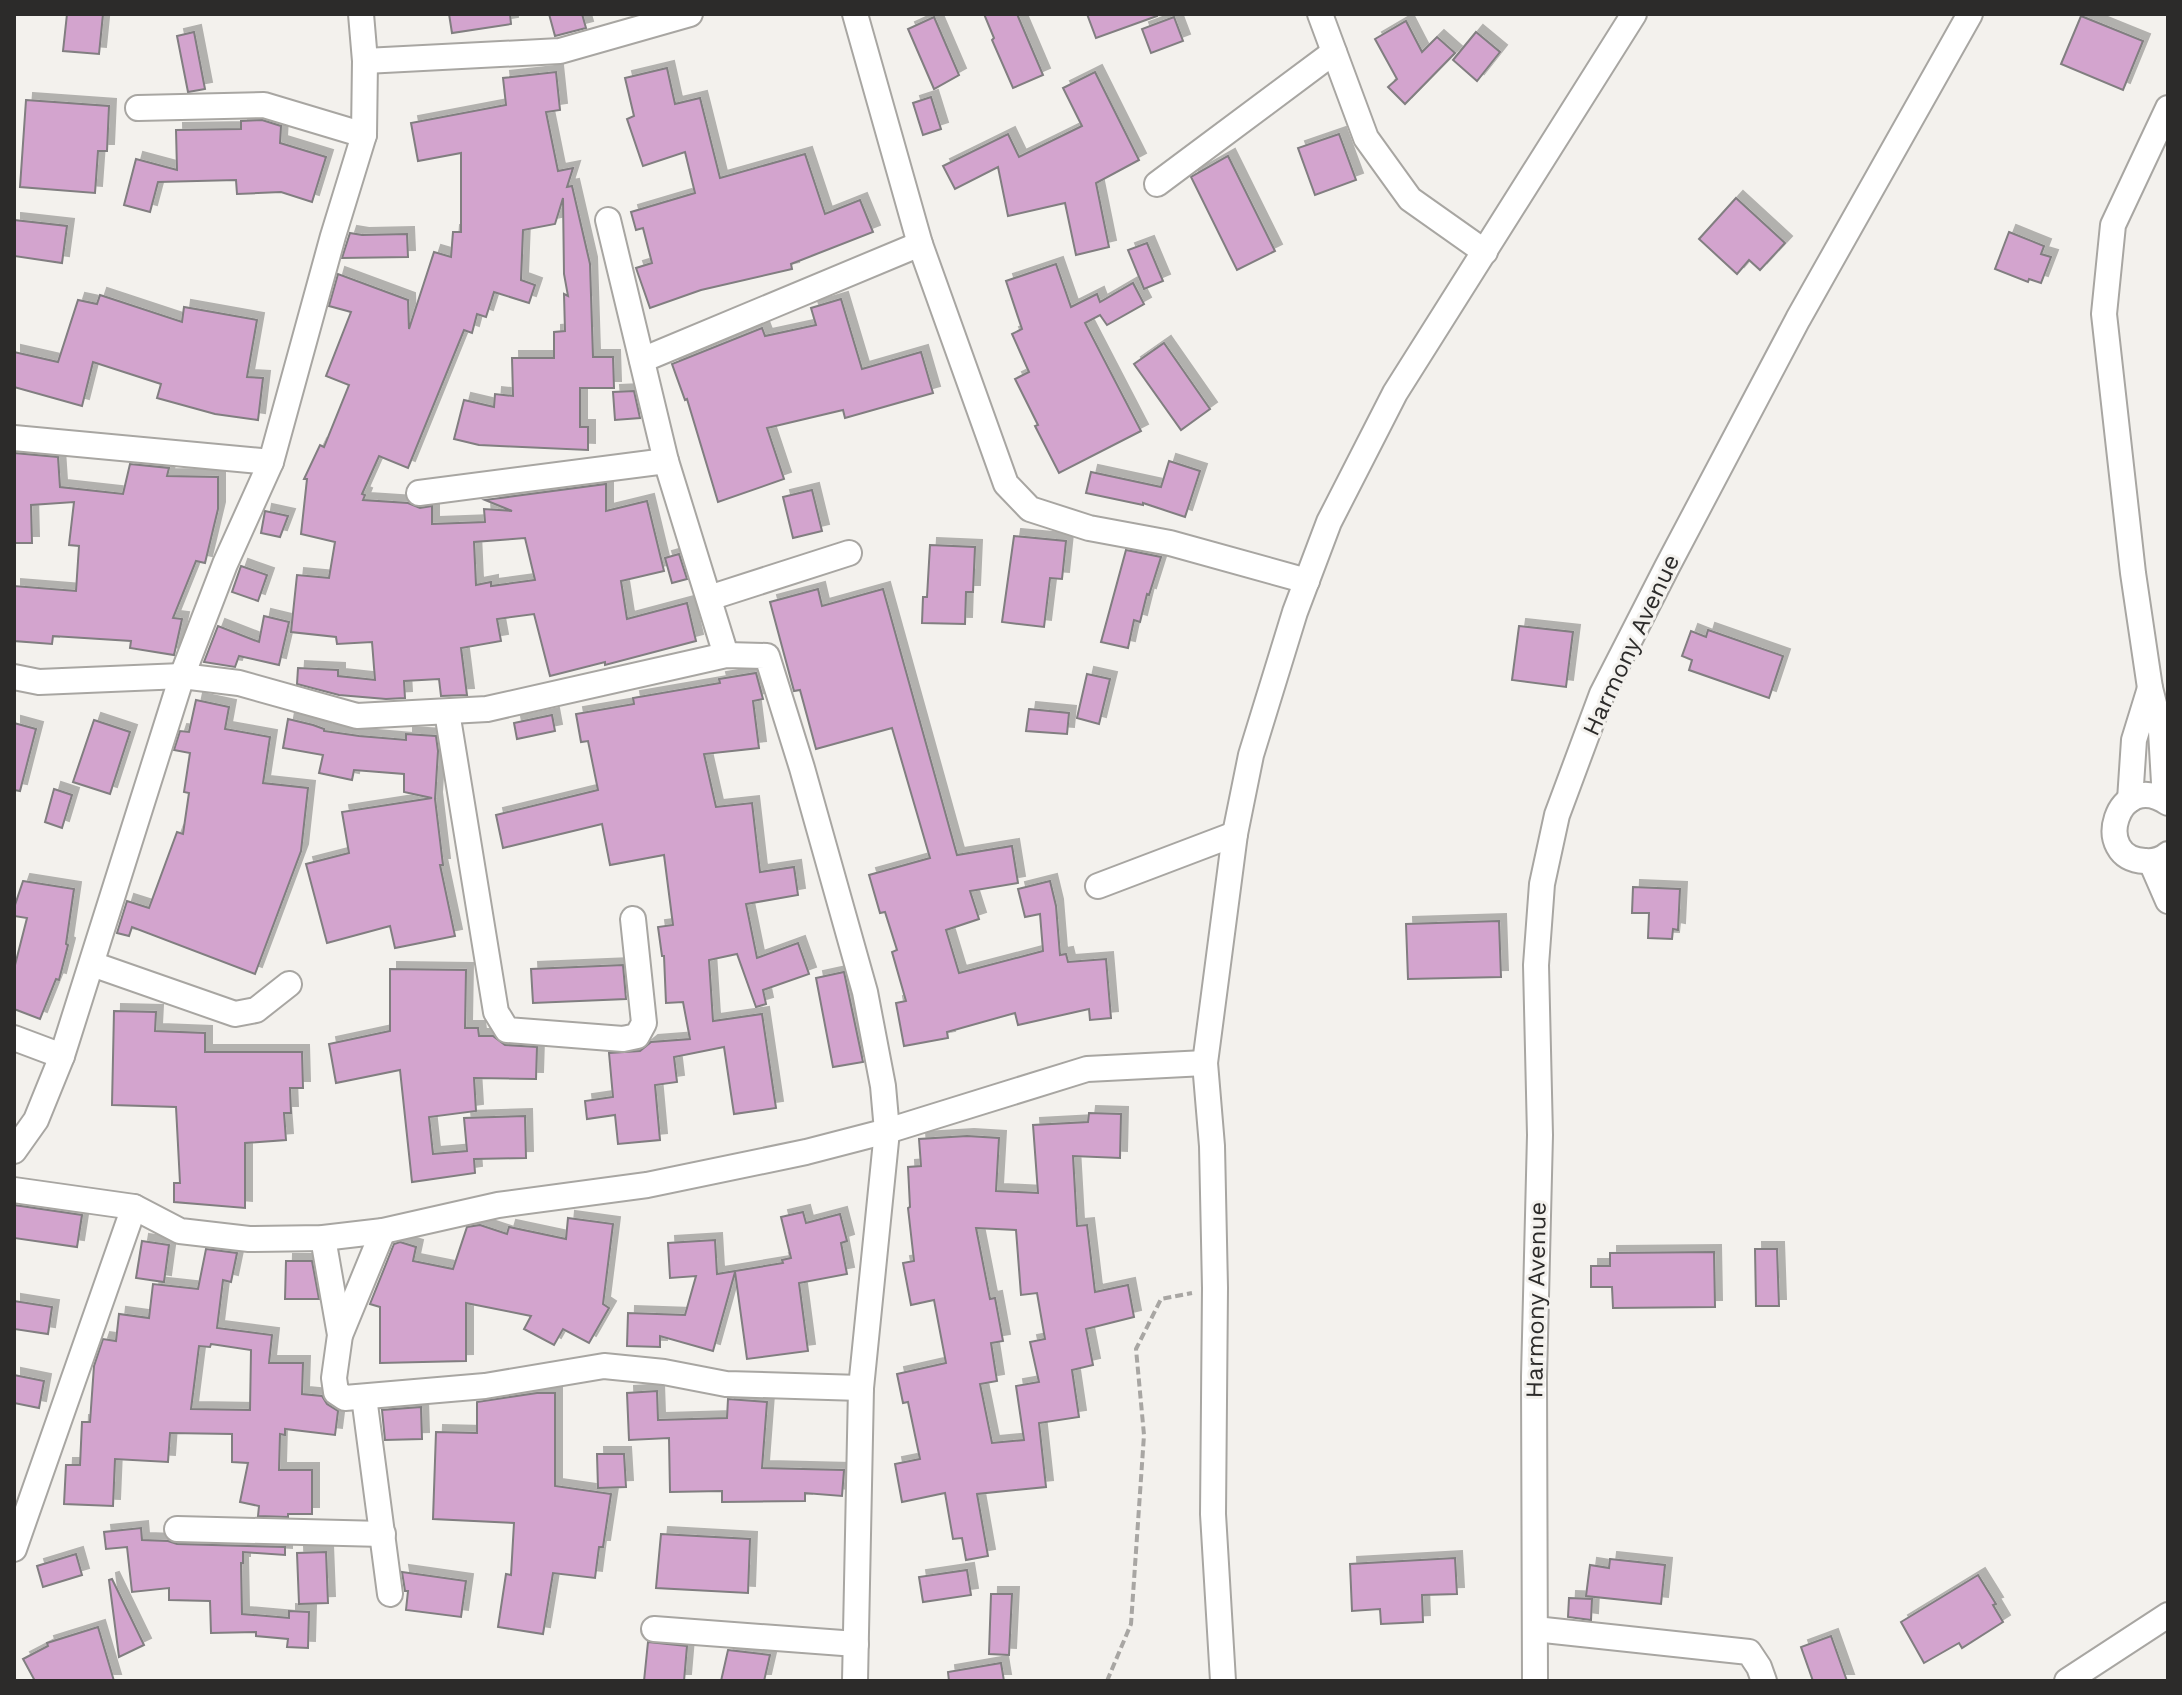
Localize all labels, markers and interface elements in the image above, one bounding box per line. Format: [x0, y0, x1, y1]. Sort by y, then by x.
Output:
street label: Harmony Avenue [1577, 550, 1685, 740]
street label: Harmony Avenue [1520, 1201, 1552, 1399]

